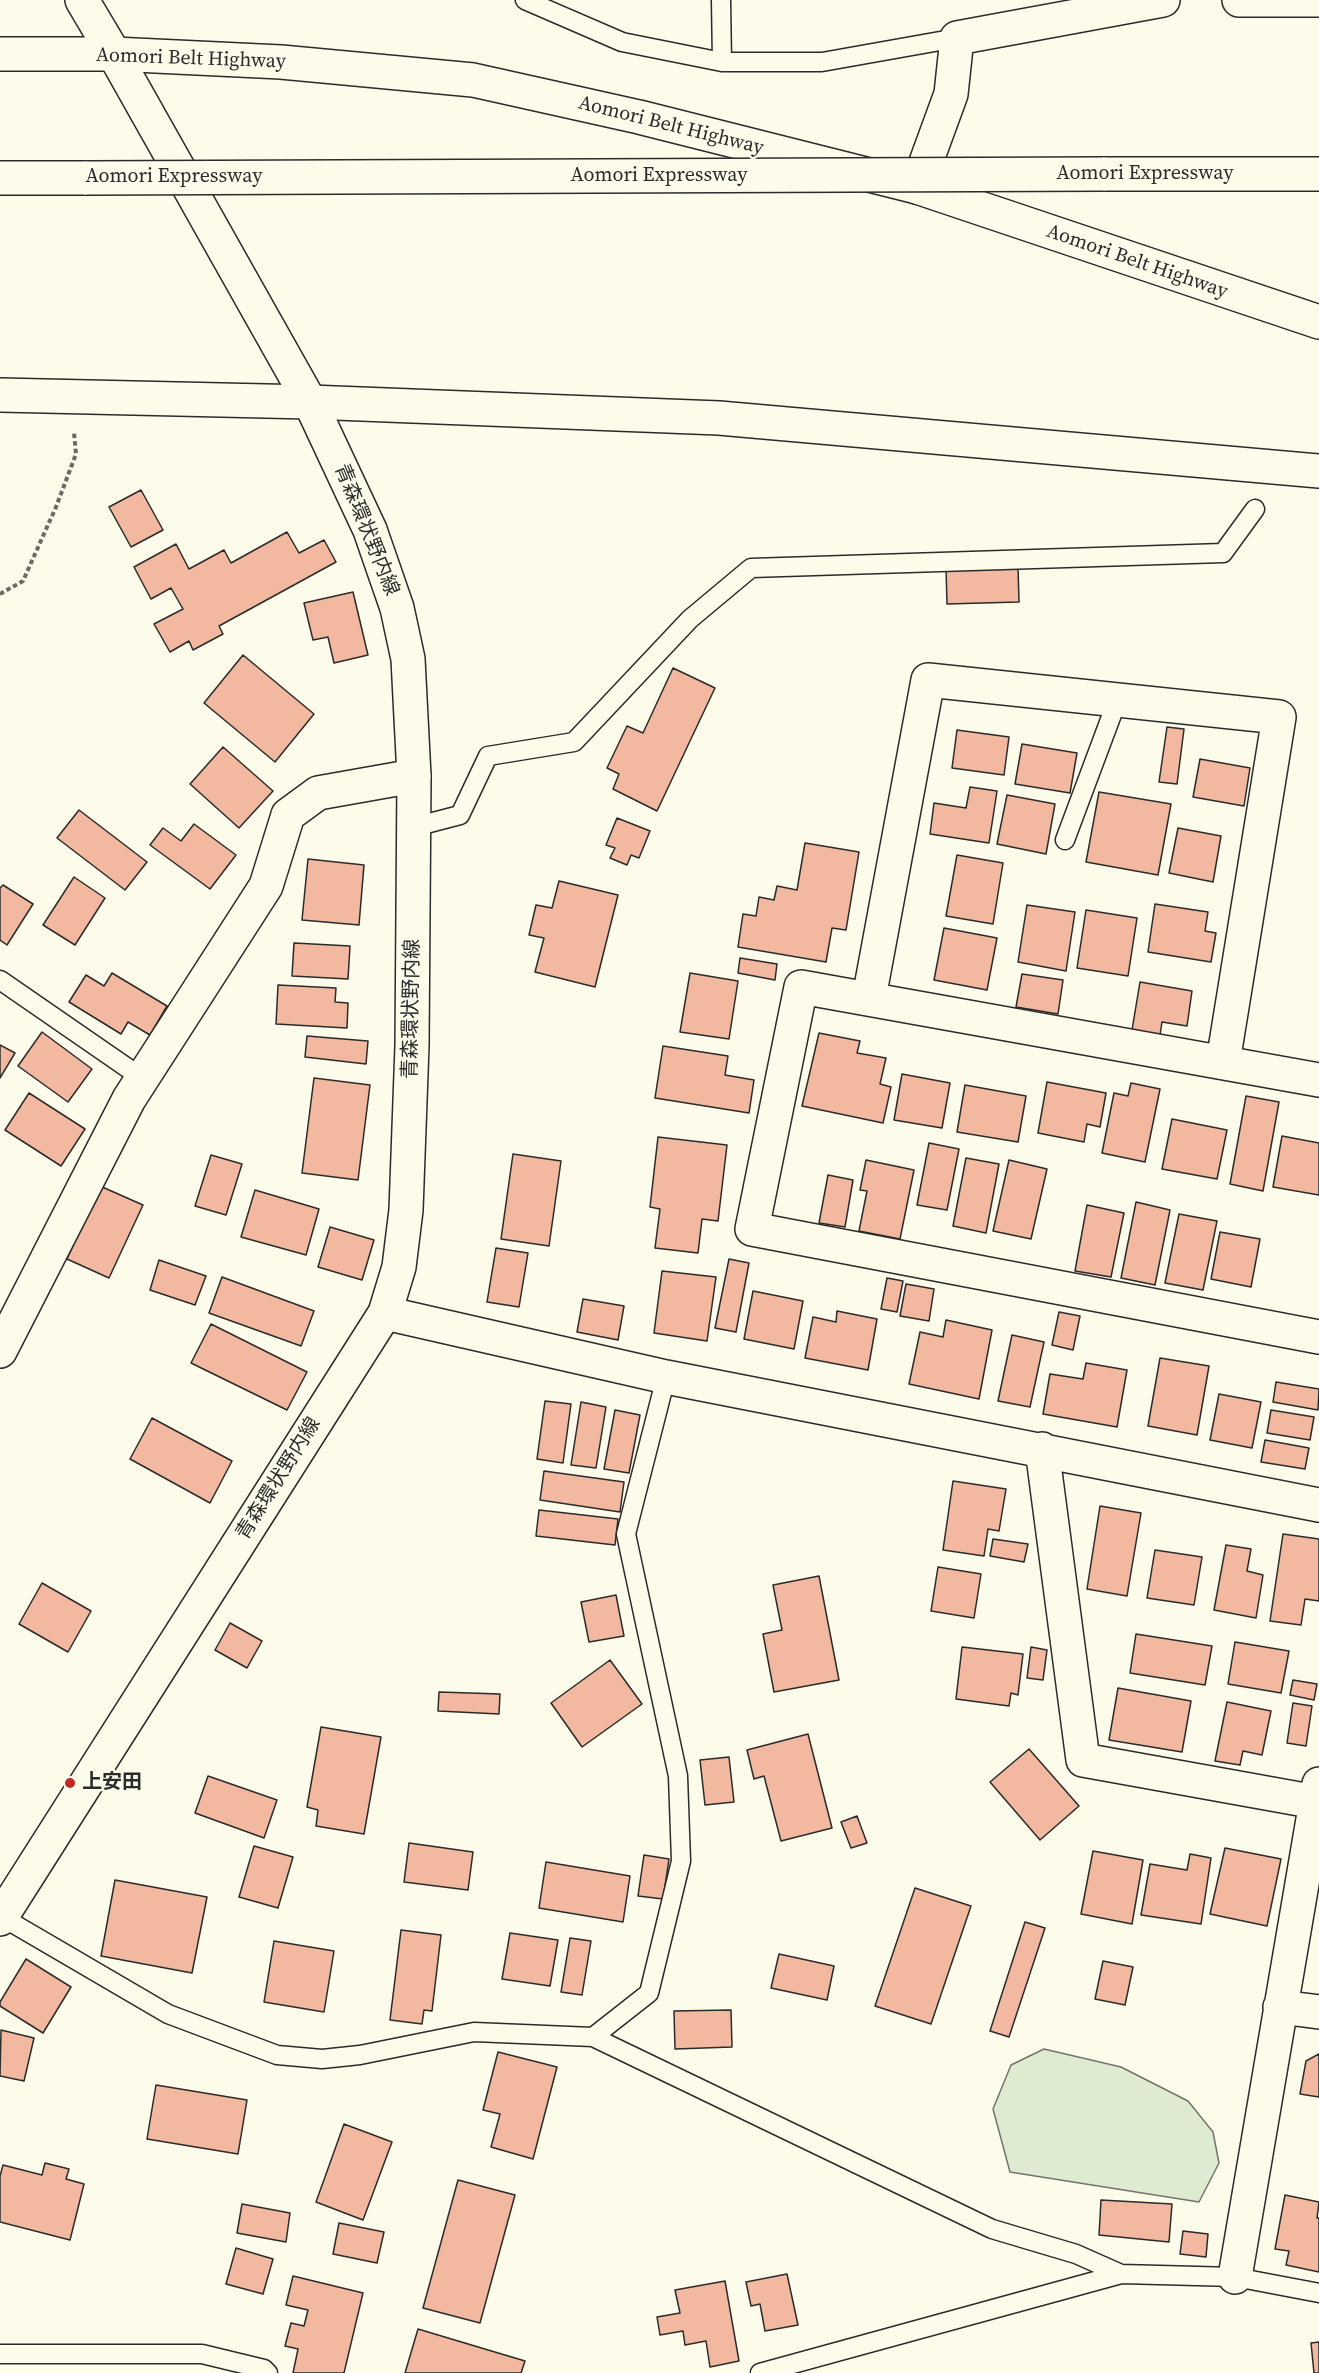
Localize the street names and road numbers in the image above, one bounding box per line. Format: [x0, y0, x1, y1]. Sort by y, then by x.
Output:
street label: Aomori Belt Highway [96, 44, 286, 74]
street label: Aomori Belt Highway [576, 91, 766, 161]
street label: Aomori Expressway [1057, 162, 1233, 186]
street label: Aomori Expressway [571, 164, 747, 188]
street label: Aomori Expressway [86, 165, 262, 189]
street label: Aomori Belt Highway [1043, 220, 1231, 304]
street label: 青森環状野内線 [329, 461, 403, 599]
street label: 青森環状野内線 [399, 939, 425, 1079]
street label: 青森環状野内線 [232, 1413, 326, 1545]

